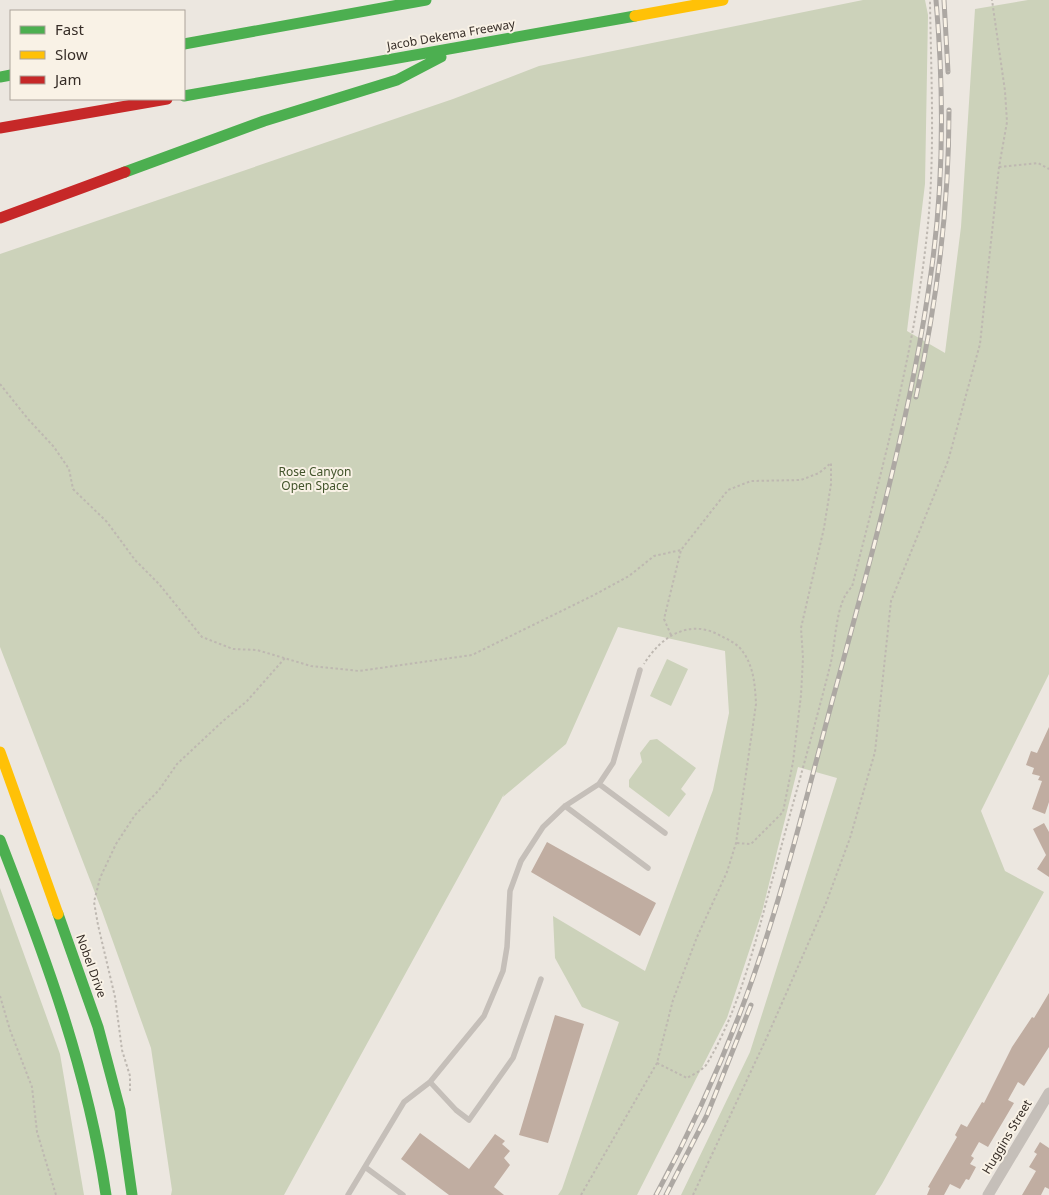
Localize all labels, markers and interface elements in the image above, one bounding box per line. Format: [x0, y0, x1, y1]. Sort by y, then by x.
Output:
legend [10, 10, 185, 100]
street label: Jacob Dekema Freeway [385, 15, 517, 54]
text: Fast [55, 19, 84, 39]
text: Slow [55, 44, 88, 64]
text: Jam [53, 69, 82, 89]
park label: Rose Canyon Open Space [279, 463, 351, 494]
street label: Nobel Drive [72, 932, 111, 1000]
street label: Huggins Street [978, 1096, 1036, 1177]

